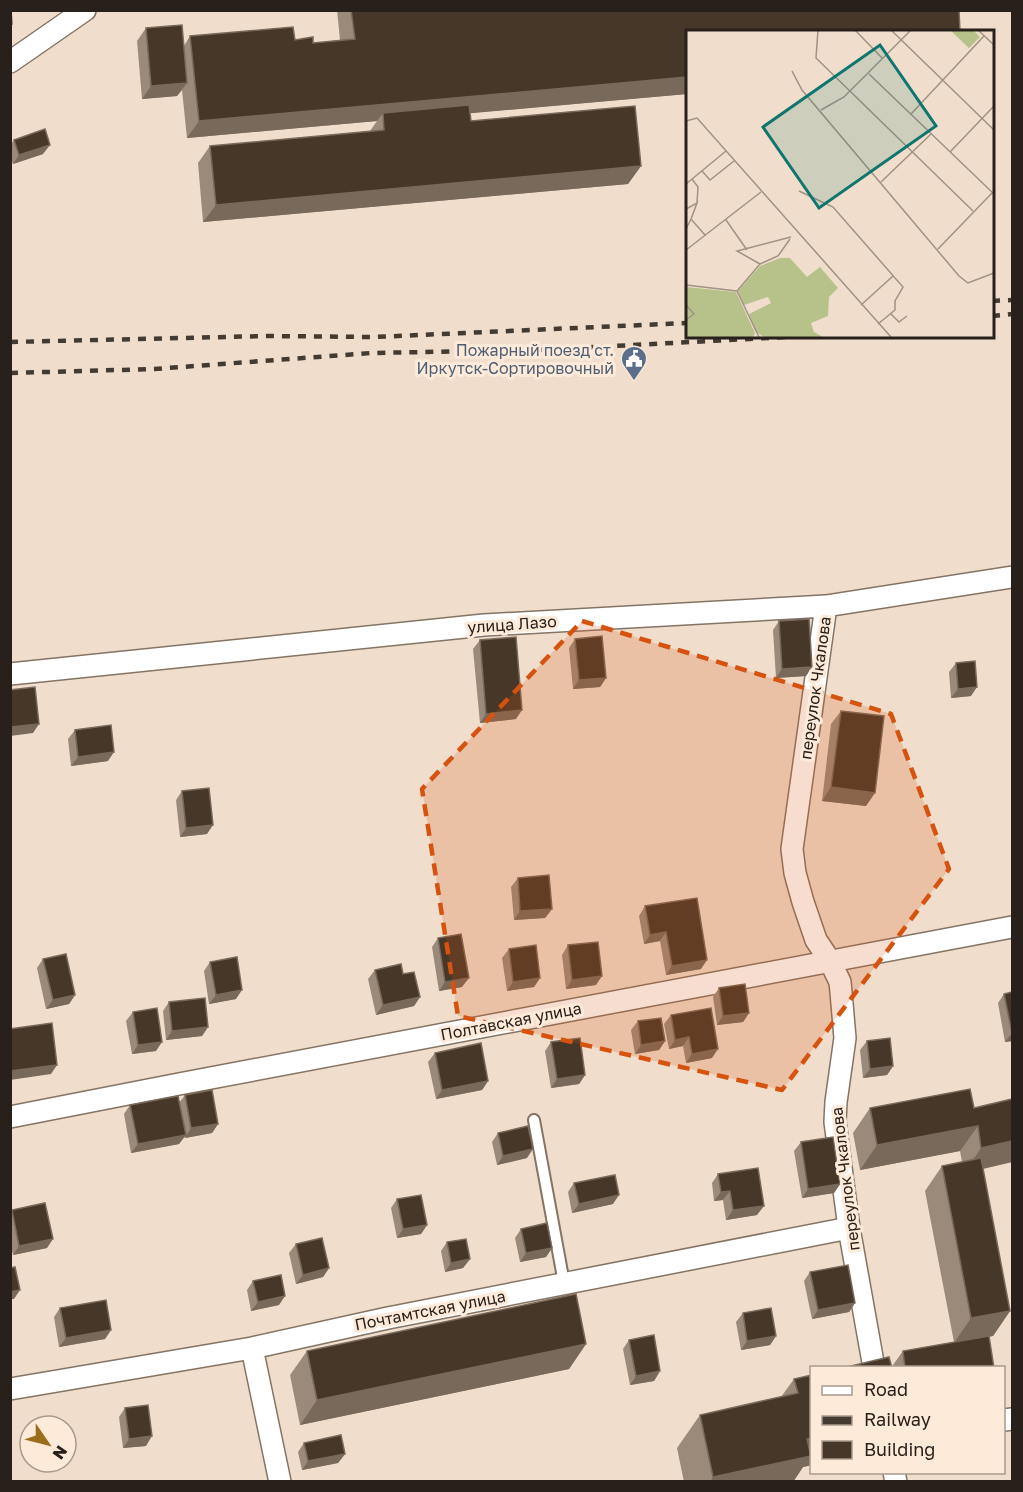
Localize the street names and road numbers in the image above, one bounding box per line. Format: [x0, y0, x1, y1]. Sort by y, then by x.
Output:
street label: улица Лазо [467, 611, 557, 637]
street label: переулок Чкалова [795, 615, 835, 761]
street label: Полтавская улица [439, 998, 583, 1044]
street label: переулок Чкалова [826, 1106, 864, 1252]
street label: Почтамтская улица [353, 1286, 507, 1334]

